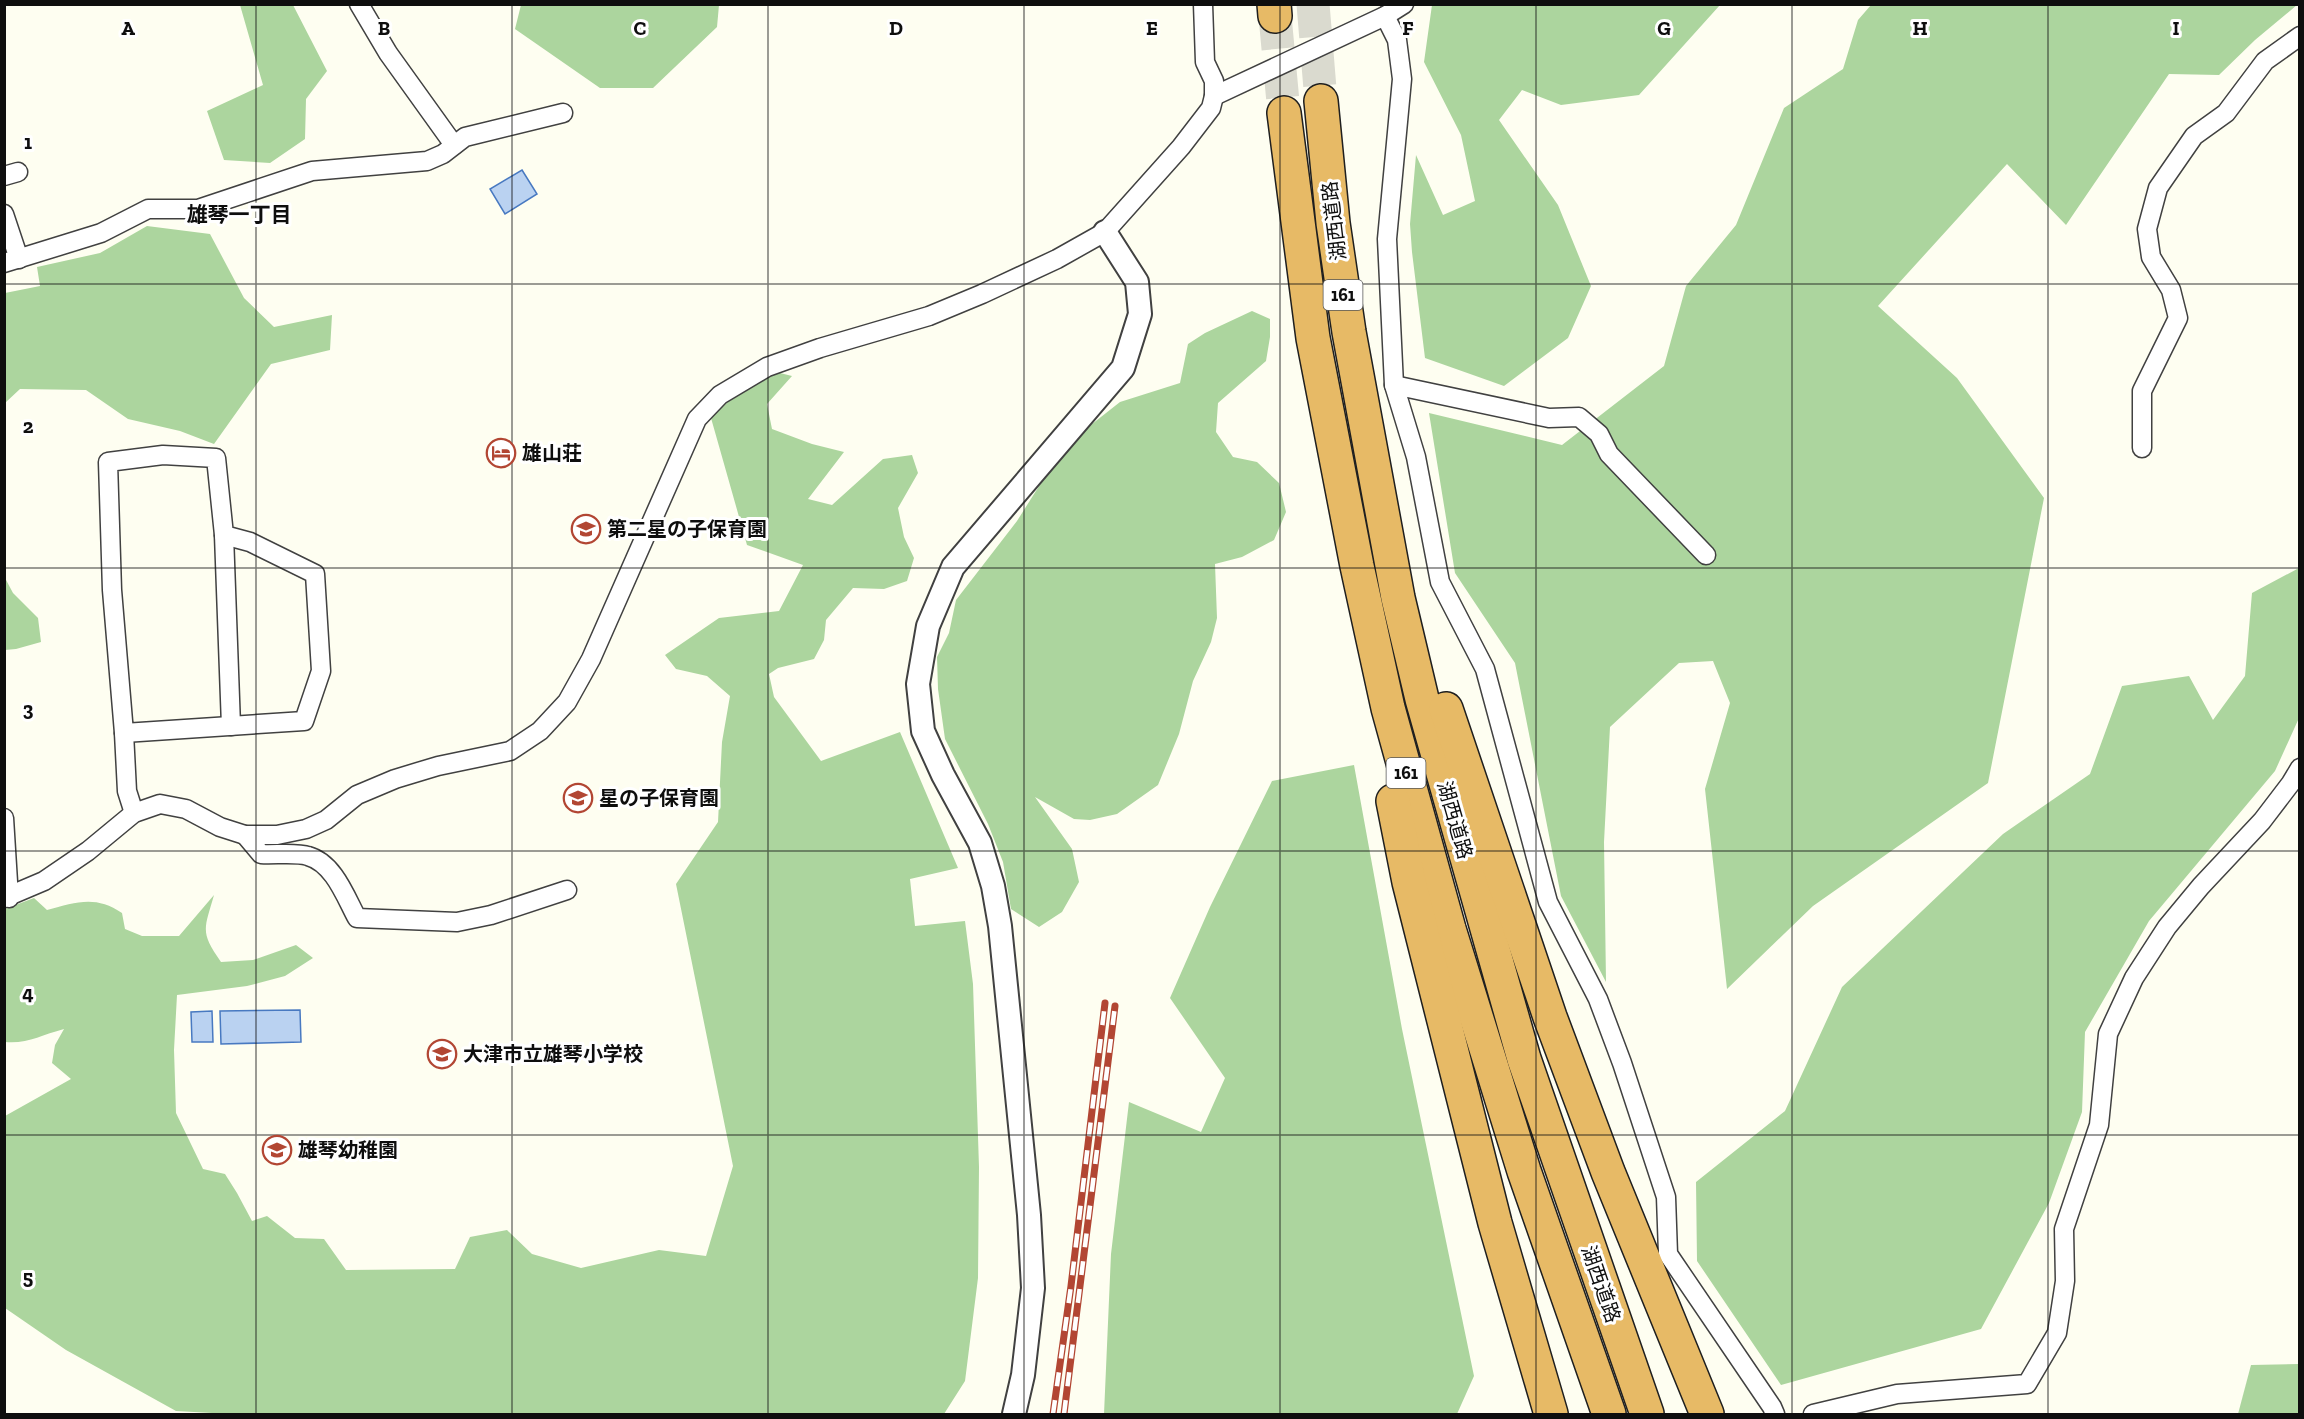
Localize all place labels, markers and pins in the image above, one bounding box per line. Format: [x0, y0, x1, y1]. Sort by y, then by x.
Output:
hotel icon: 雄山荘 [485, 437, 517, 469]
place label: 雄山荘 [522, 441, 582, 465]
school or university icon: 第二星の子保育園 [570, 513, 602, 545]
place label: 第二星の子保育園 [607, 517, 767, 541]
school or university icon: 星の子保育園 [562, 782, 594, 814]
place label: 星の子保育園 [599, 786, 719, 810]
school or university icon: 大津市立雄琴小学校 [426, 1038, 458, 1070]
place label: 大津市立雄琴小学校 [463, 1042, 643, 1066]
school or university icon: 雄琴幼稚園 [261, 1134, 293, 1166]
place label: 雄琴幼稚園 [298, 1138, 398, 1162]

